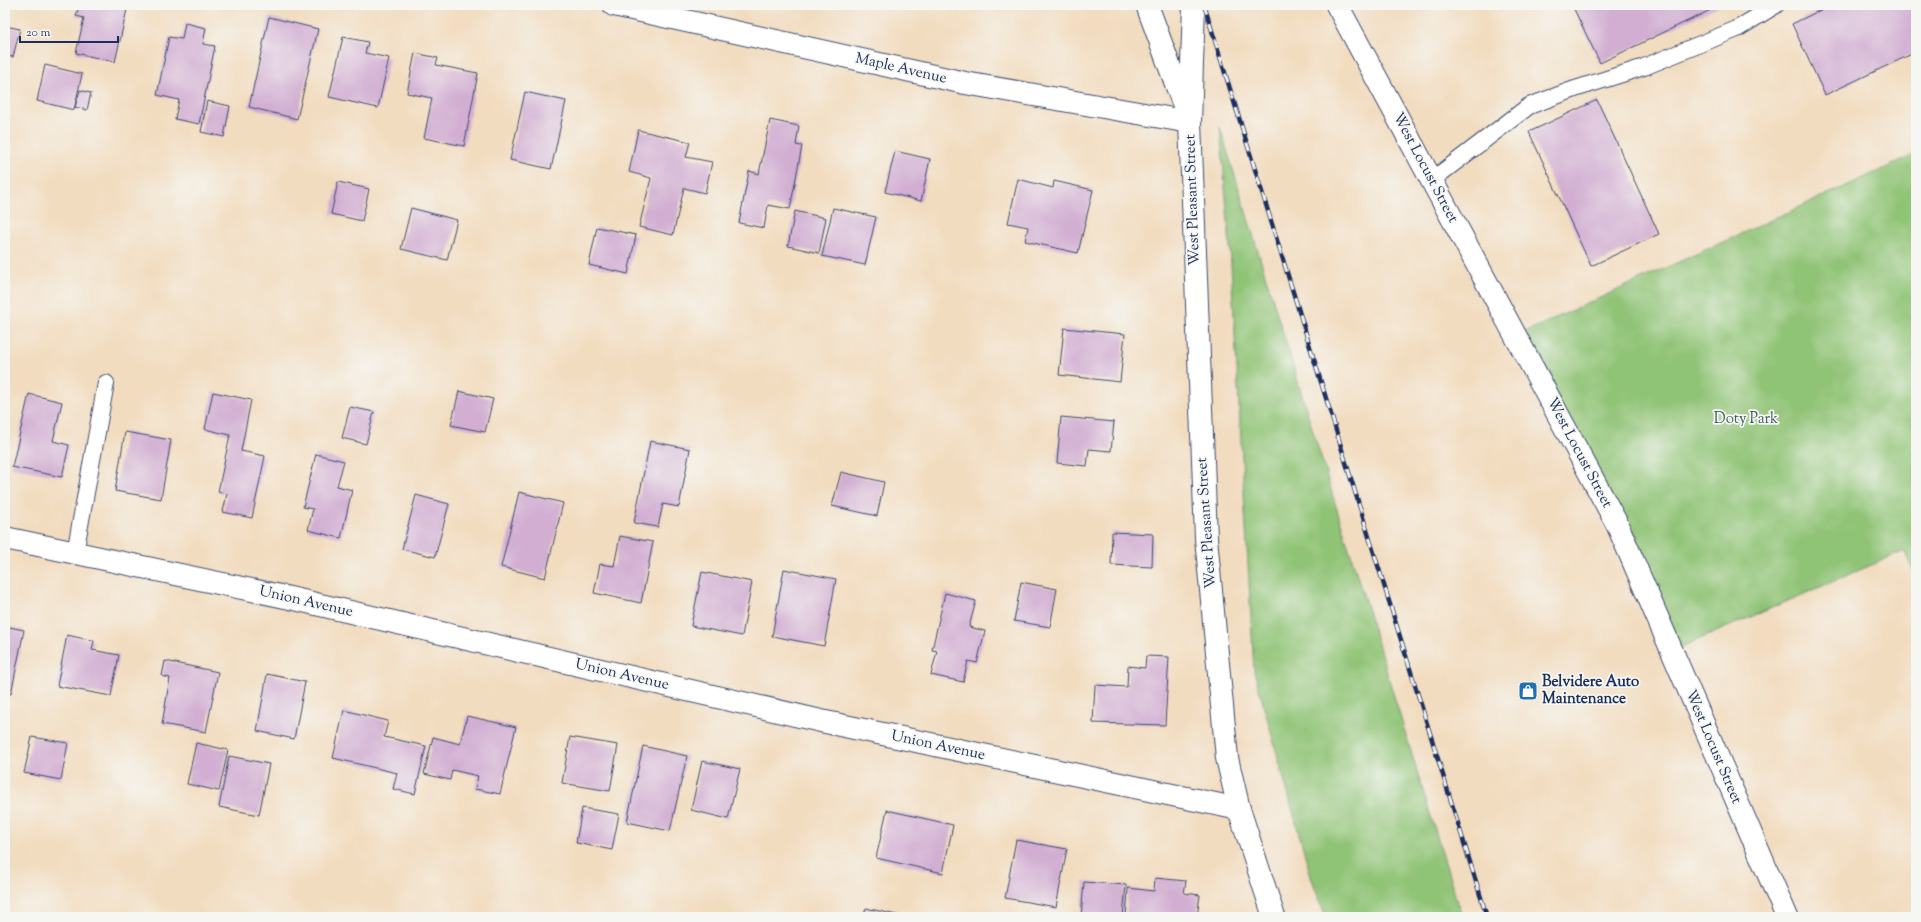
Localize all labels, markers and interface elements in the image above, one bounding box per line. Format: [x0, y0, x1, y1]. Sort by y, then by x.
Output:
scale bar [20, 18, 118, 44]
text: 20 m [26, 24, 51, 42]
street label: Maple Avenue [853, 48, 949, 90]
street label: West Locust Street [1387, 109, 1463, 227]
street label: West Pleasant Street [1180, 134, 1206, 266]
street label: West Locust Street [1541, 394, 1617, 512]
park label: Doty Park [1714, 409, 1778, 430]
street label: West Pleasant Street [1192, 457, 1222, 589]
street label: Union Avenue [257, 581, 355, 623]
street label: Union Avenue [573, 654, 671, 696]
place label: Belvidere Auto Maintenance [1542, 672, 1639, 710]
shop icon: Belvidere Auto Maintenance [1517, 680, 1539, 702]
street label: West Locust Street [1679, 687, 1747, 807]
street label: Union Avenue [889, 726, 987, 766]

